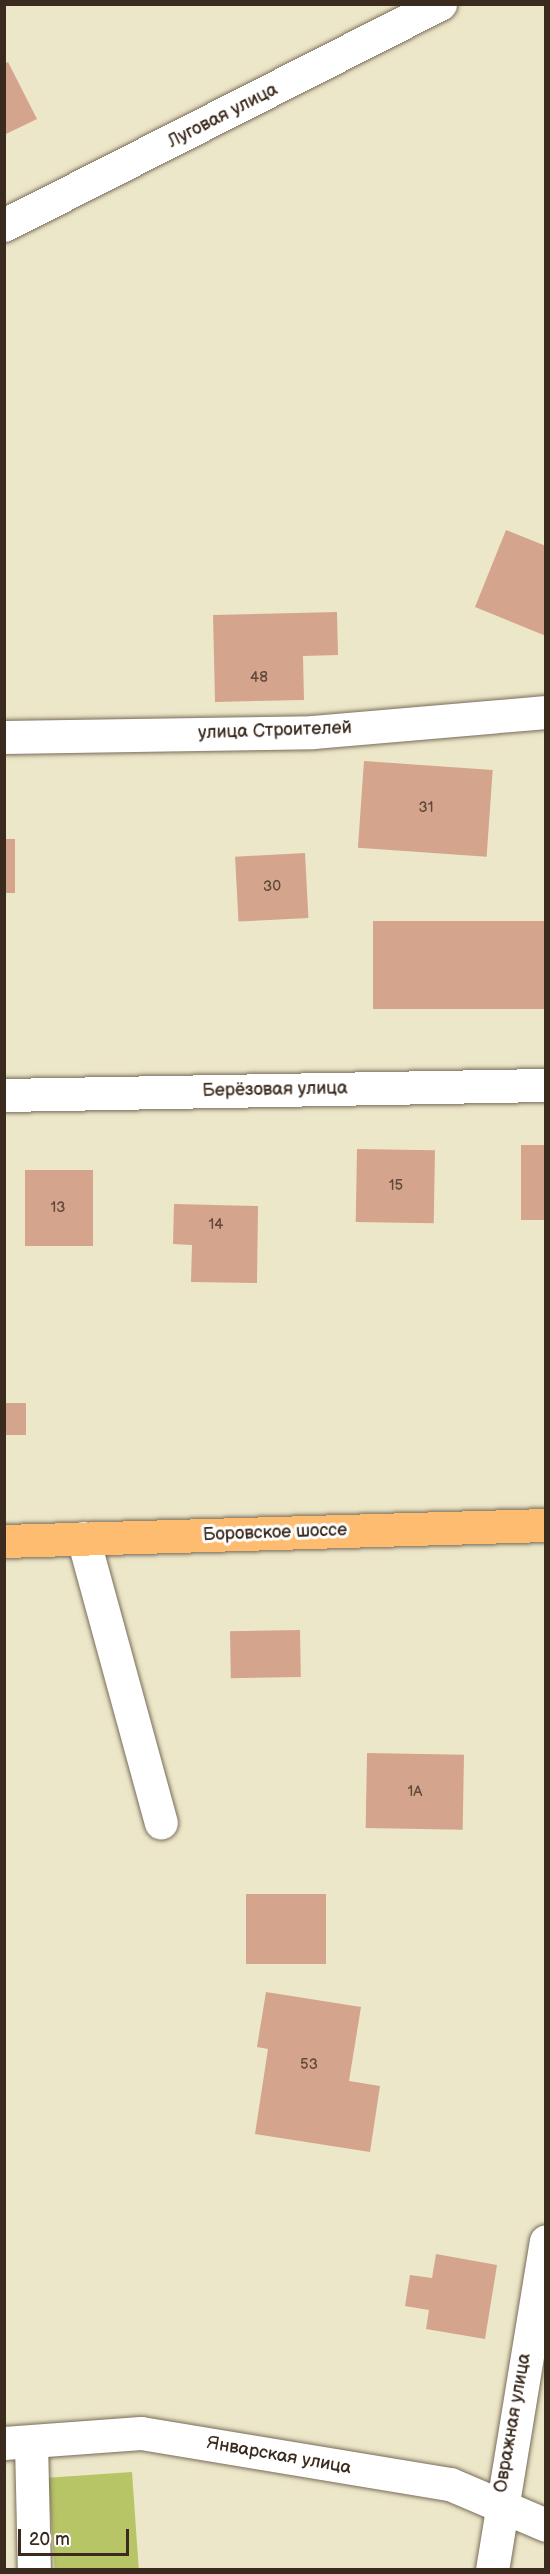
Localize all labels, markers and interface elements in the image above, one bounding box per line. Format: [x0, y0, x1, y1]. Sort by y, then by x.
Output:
street label: Луговая улица [164, 79, 282, 153]
house number: 48 [250, 669, 268, 687]
street label: улица Строителей [198, 718, 352, 744]
house number: 31 [418, 799, 434, 817]
house number: 30 [263, 878, 281, 896]
street label: Берёзовая улица [202, 1078, 348, 1102]
house number: 15 [389, 1177, 403, 1195]
house number: 13 [50, 1199, 66, 1217]
house number: 14 [209, 1216, 223, 1234]
street label: Боровское шоссе [203, 1520, 347, 1546]
house number: 1А [408, 1783, 422, 1801]
house number: 53 [300, 2056, 318, 2074]
street label: Овражная улица [490, 2352, 536, 2494]
street label: Январская улица [205, 2433, 353, 2479]
scale bar [21, 2517, 132, 2555]
text: 20 m [29, 2529, 70, 2550]

